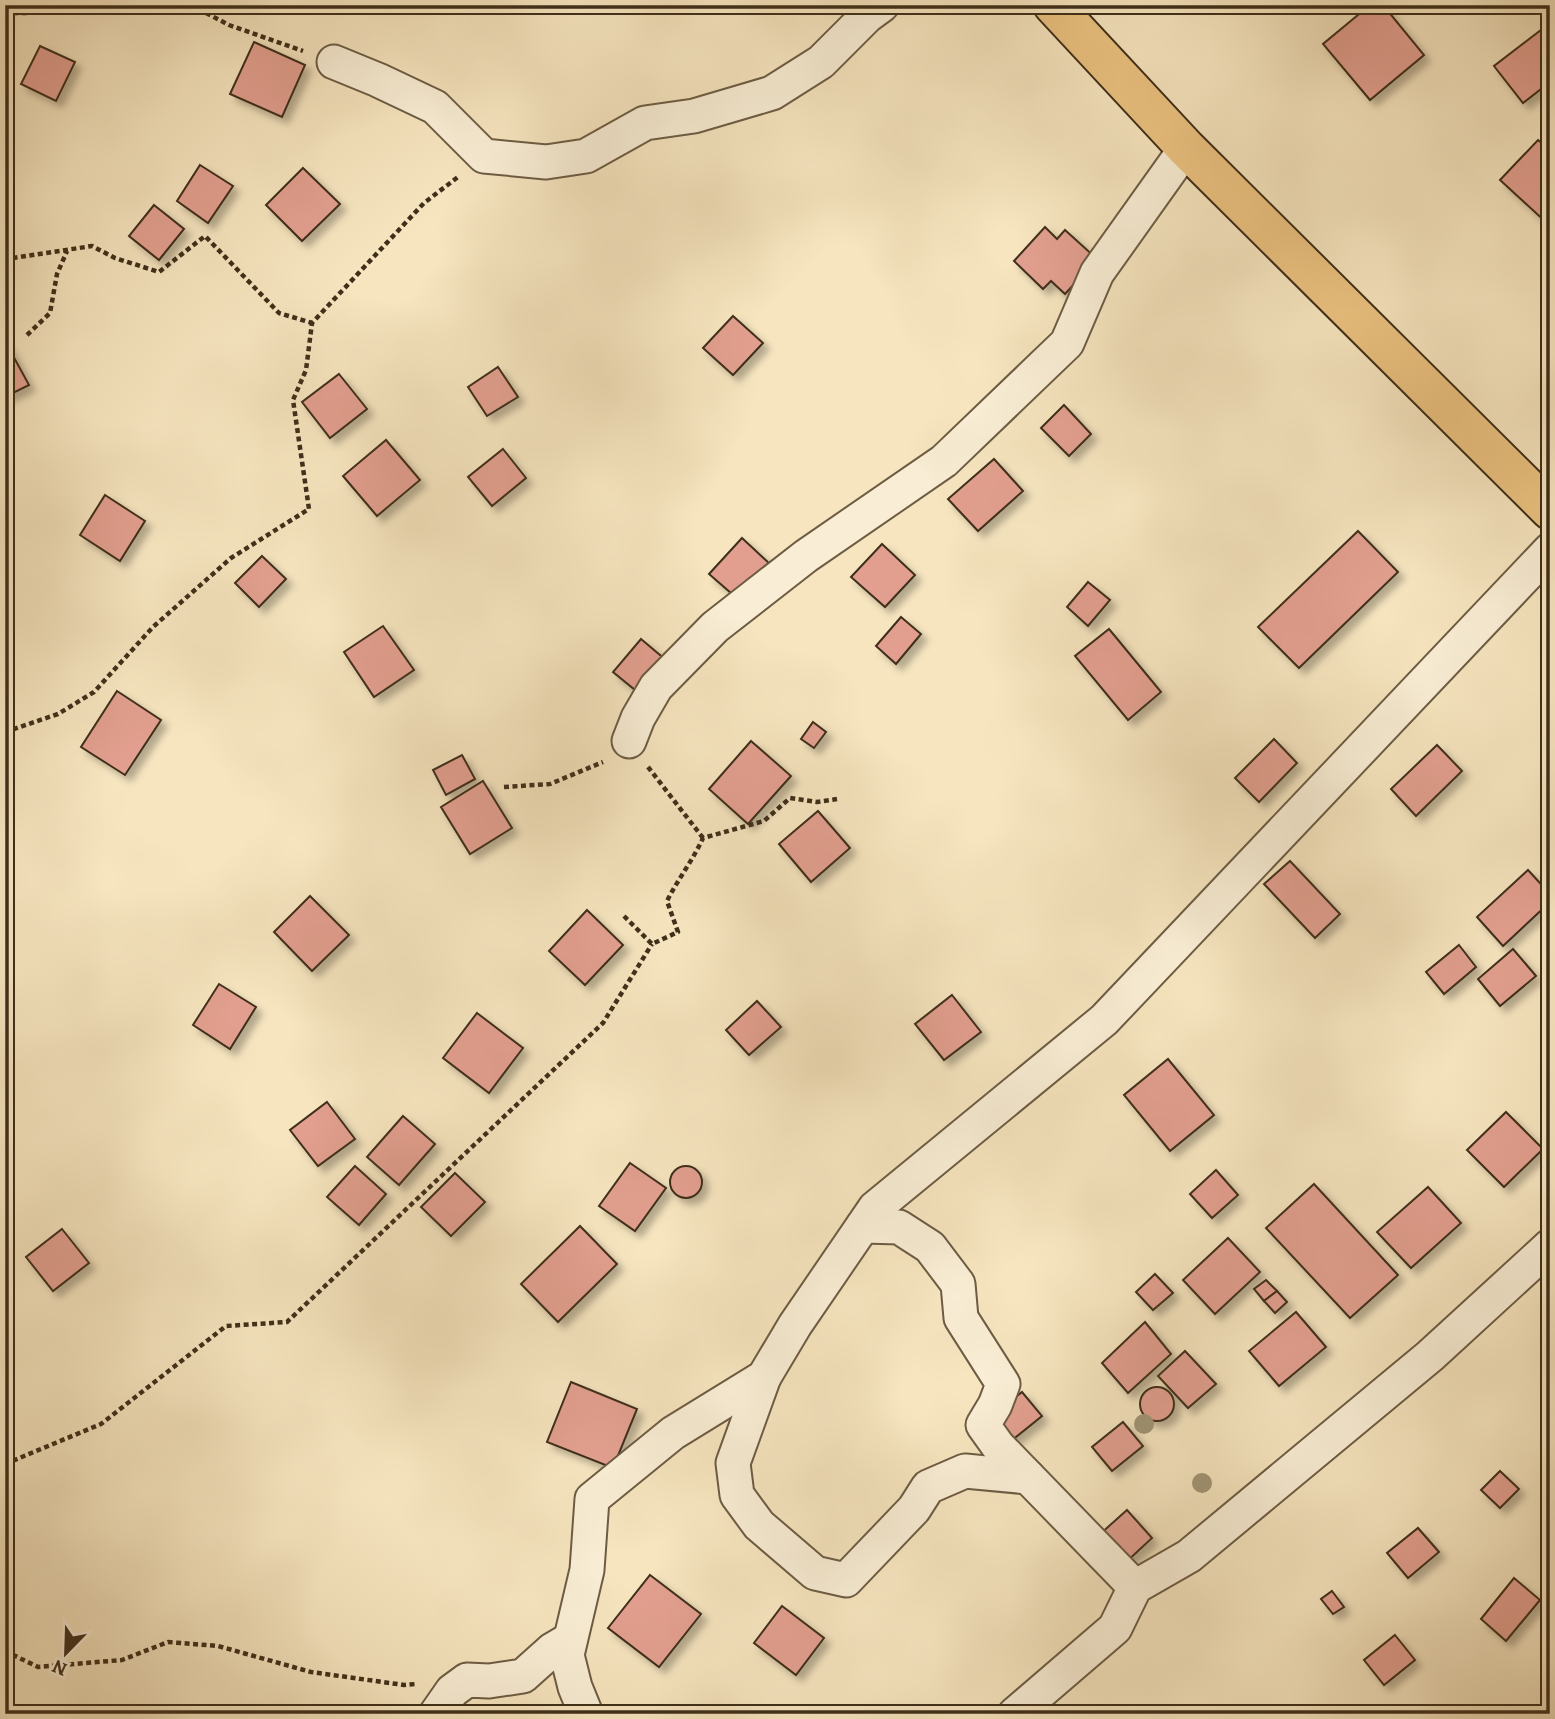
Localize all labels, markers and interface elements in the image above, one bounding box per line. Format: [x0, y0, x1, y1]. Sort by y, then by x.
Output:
north arrow [32, 1618, 102, 1688]
text: N [48, 1653, 71, 1682]

